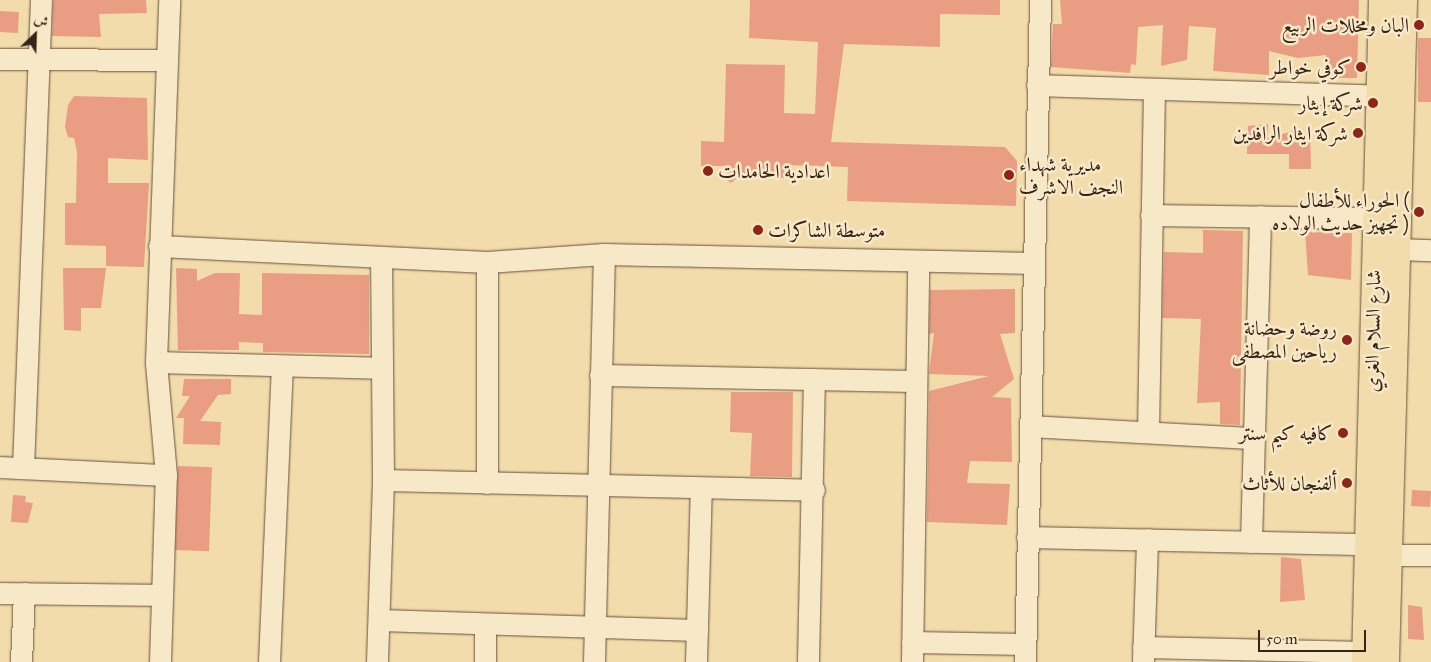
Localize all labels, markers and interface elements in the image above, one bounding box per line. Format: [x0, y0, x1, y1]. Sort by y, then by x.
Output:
north arrow [10, 10, 60, 60]
text: ش [31, 10, 51, 31]
place label: البان ومخللات الربيع [1282, 13, 1409, 37]
marker: البان ومخللات الربيع [1413, 19, 1425, 31]
place label: كوفي خواطر [1270, 55, 1351, 79]
marker: كوفي خواطر [1355, 61, 1367, 73]
place label: شركة إيثار [1299, 91, 1363, 115]
marker: شركة إيثار [1367, 97, 1379, 109]
place label: شركة ايثار الرافدين [1233, 121, 1348, 145]
marker: شركة ايثار الرافدين [1352, 127, 1364, 139]
place label: مديرية شهداء النجف الاشرف [1019, 152, 1123, 199]
place label: اعدادية الحامدات [718, 159, 830, 183]
marker: اعدادية الحامدات [702, 165, 714, 177]
marker: مديرية شهداء النجف الاشرف [1003, 169, 1015, 181]
place label: الحوراء للأطفال ( تجهيز حديث الولاده ) [1272, 188, 1409, 235]
marker: الحوراء للأطفال ( تجهيز حديث الولاده ) [1413, 206, 1425, 218]
place label: متوسطة الشاكرات [768, 218, 885, 242]
marker: متوسطة الشاكرات [752, 224, 764, 236]
street label: شارع السلام الغري [1360, 269, 1386, 393]
place label: روضة وحضانة رياحين المصطفى [1232, 316, 1337, 363]
marker: روضة وحضانة رياحين المصطفى [1341, 334, 1353, 346]
place label: كافيه كيم سنتر [1239, 421, 1333, 445]
marker: كافيه كيم سنتر [1337, 427, 1349, 439]
place label: ألفنجان للأثاث [1242, 471, 1337, 495]
marker: ألفنجان للأثاث [1341, 477, 1353, 489]
scale bar [1261, 620, 1368, 652]
text: 50 m [1266, 630, 1298, 648]

